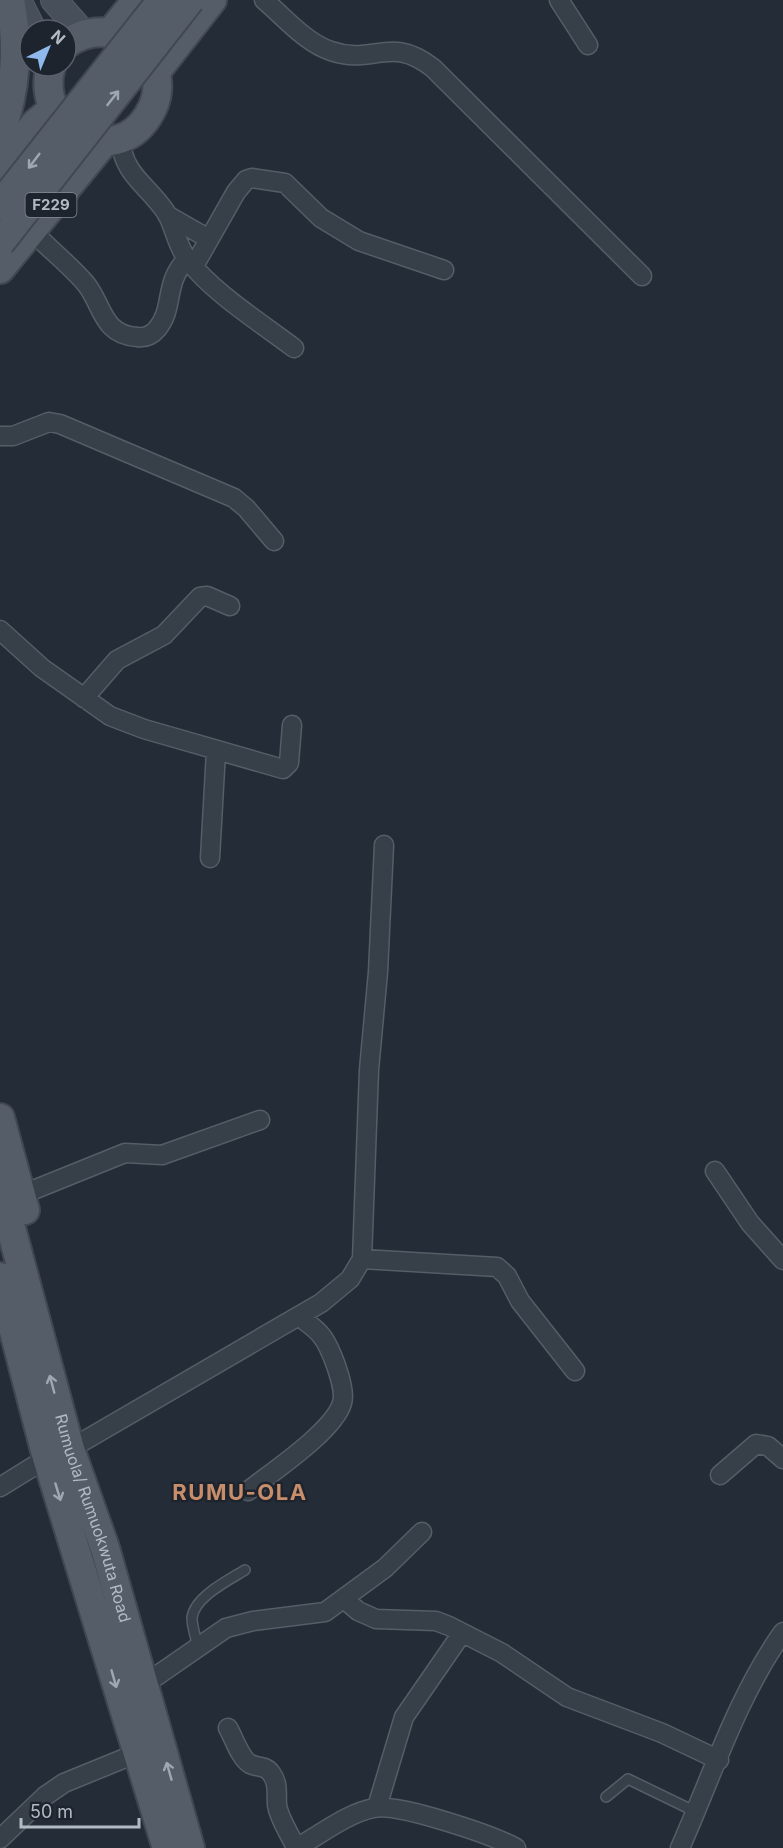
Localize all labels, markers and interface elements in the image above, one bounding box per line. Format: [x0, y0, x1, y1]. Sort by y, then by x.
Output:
north arrow [18, 18, 78, 78]
text: N [47, 26, 70, 49]
one-way arrow [107, 90, 120, 106]
one-way arrow [27, 152, 40, 168]
road number: F229 [26, 193, 76, 217]
one-way arrow [46, 1375, 57, 1394]
street label: Rumuola/ Rumuokwuta Road [51, 1412, 135, 1624]
district label: RUMU-OLA [172, 1479, 308, 1505]
one-way arrow [53, 1482, 64, 1501]
one-way arrow [109, 1669, 120, 1688]
one-way arrow [163, 1762, 174, 1781]
scale bar [21, 1791, 140, 1829]
text: 50 m [30, 1801, 73, 1822]

